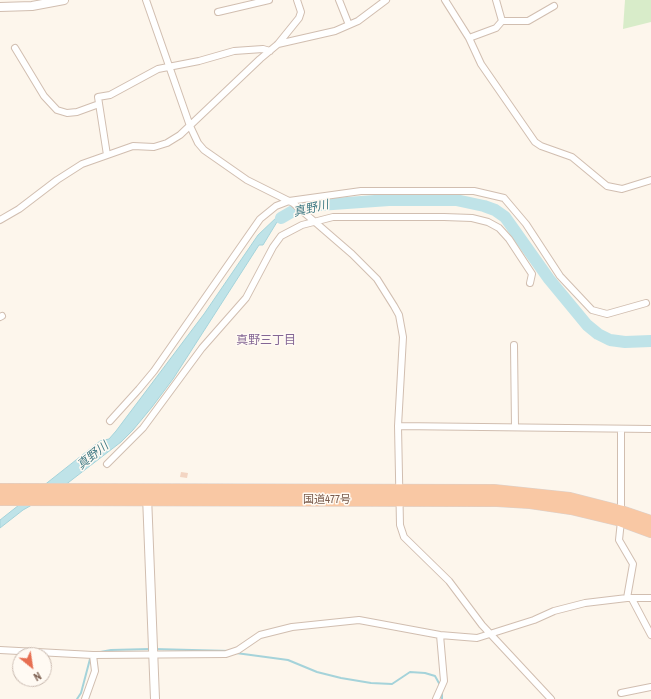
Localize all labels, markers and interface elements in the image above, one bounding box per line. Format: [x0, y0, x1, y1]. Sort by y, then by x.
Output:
water label: 真野川 [292, 198, 330, 220]
district label: 真野三丁目 [236, 334, 296, 348]
water label: 真野川 [74, 439, 112, 473]
street label: 国道477号 [303, 493, 351, 507]
north arrow [12, 647, 52, 687]
text: N [31, 669, 44, 684]

